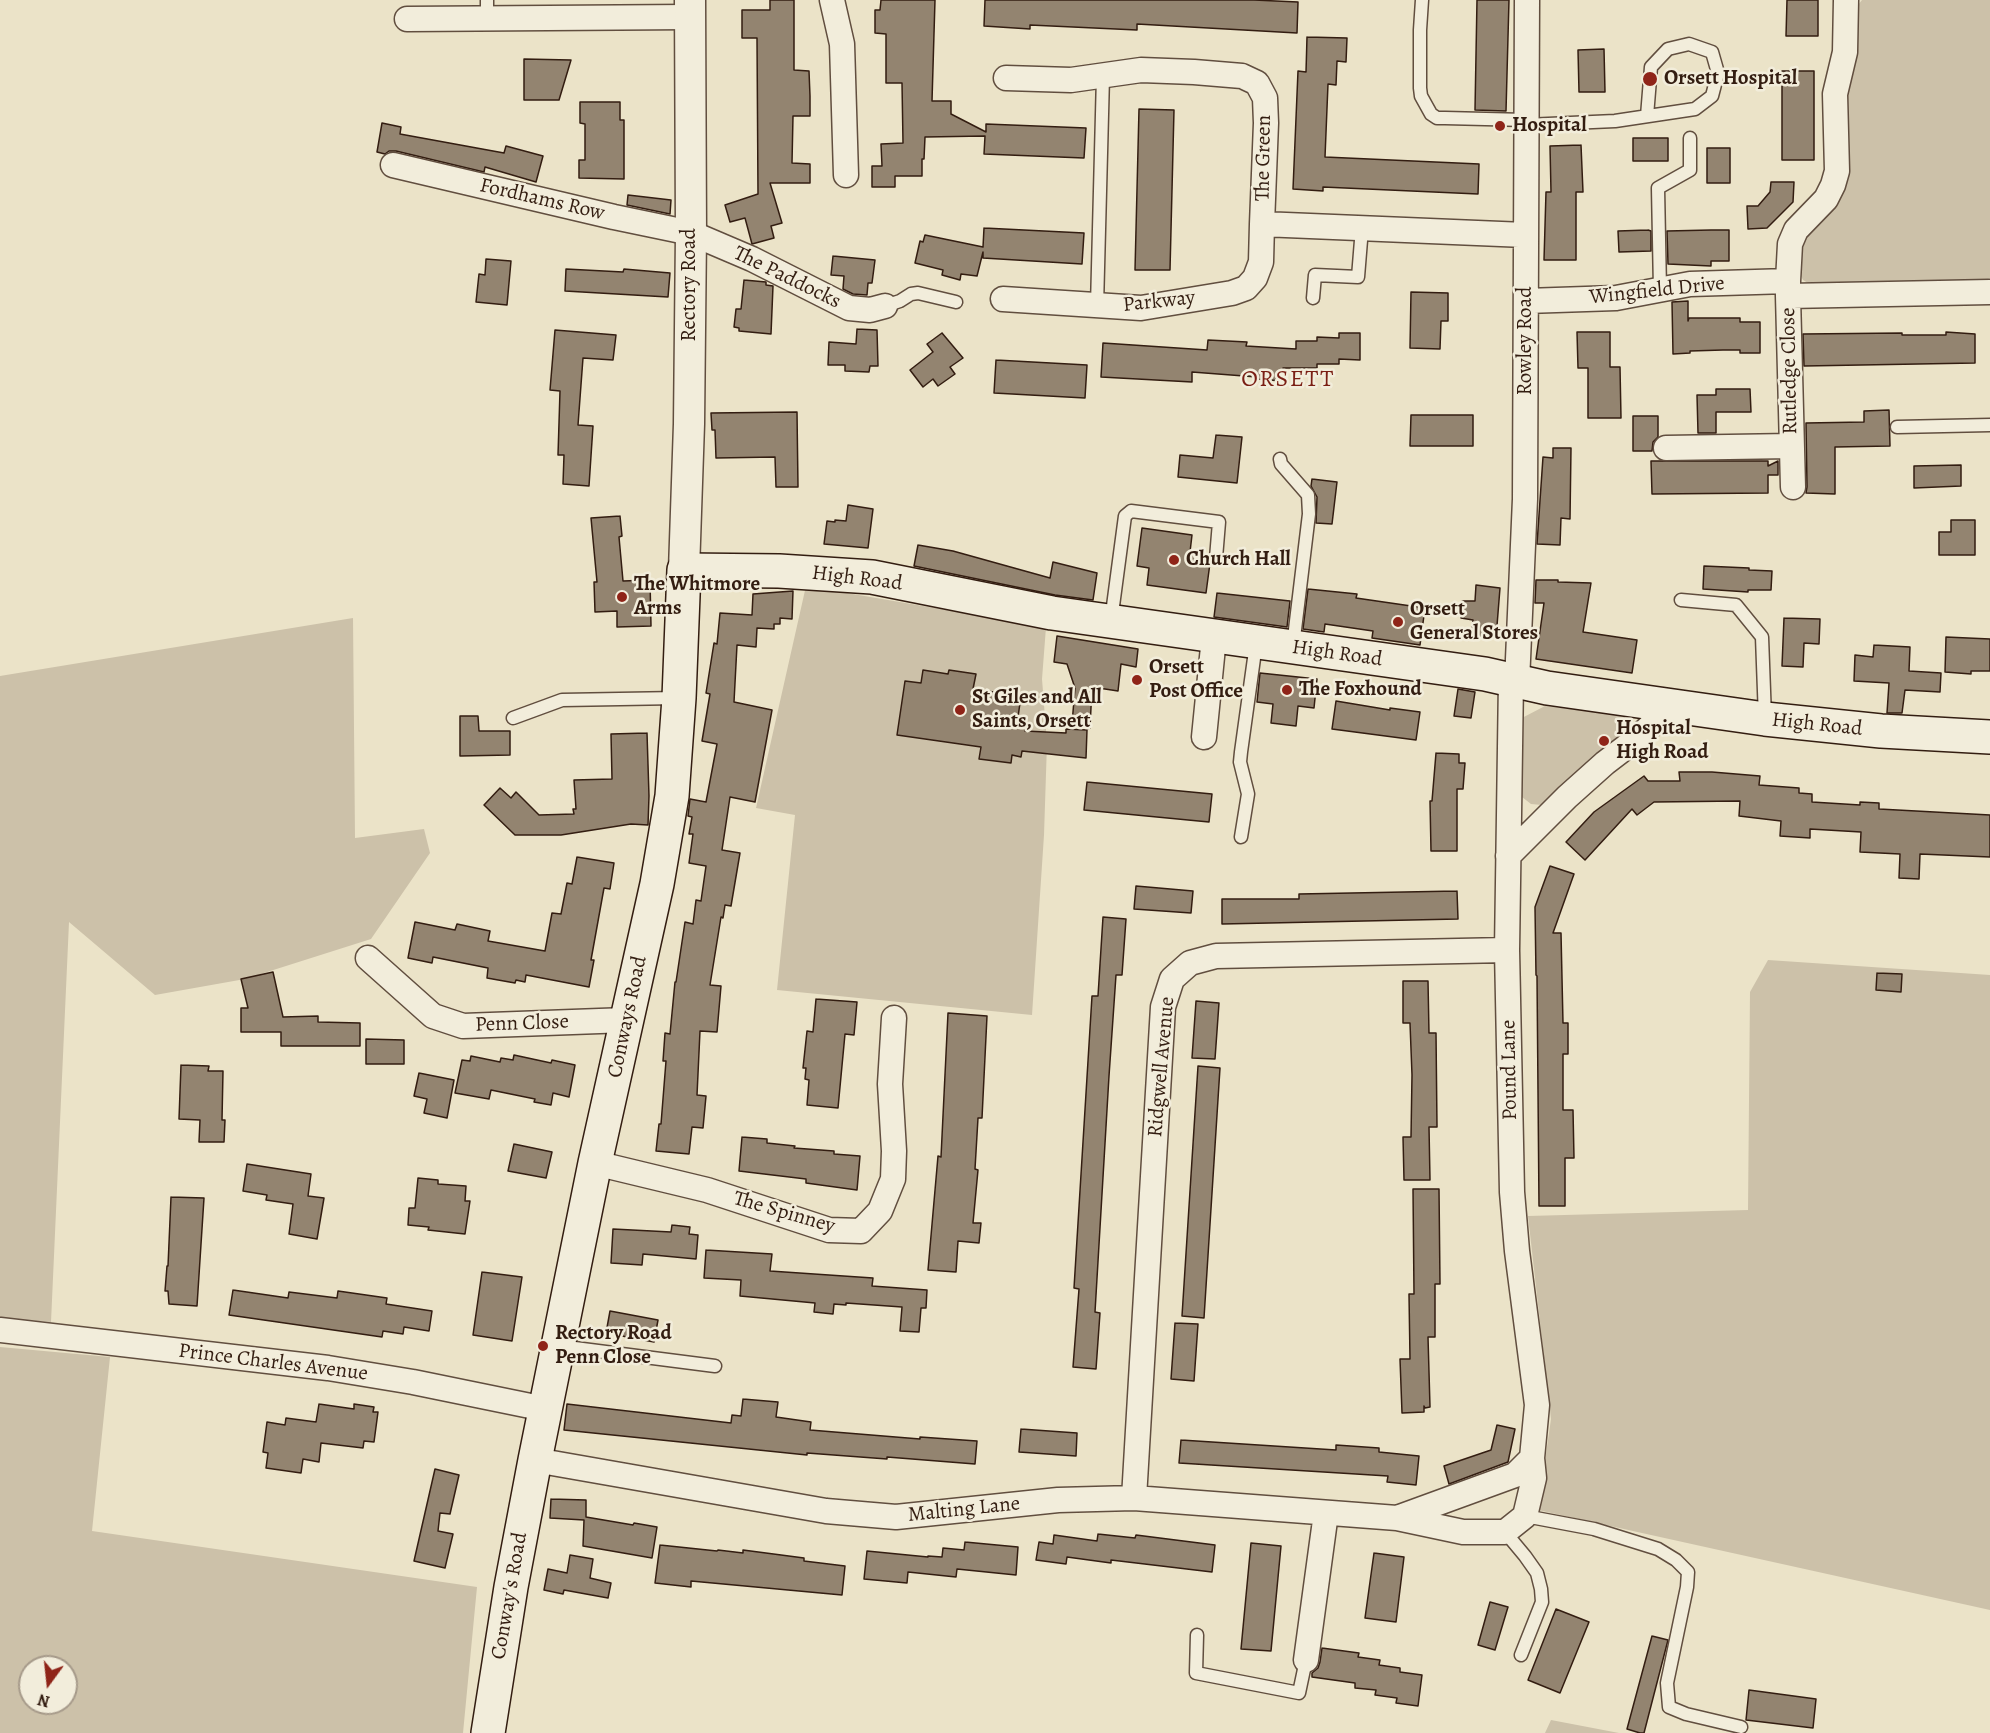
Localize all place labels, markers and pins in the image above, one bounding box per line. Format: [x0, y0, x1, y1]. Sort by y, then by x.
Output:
place label: Orsett Hospital [1664, 66, 1797, 92]
marker: Orsett Hospital [1641, 70, 1659, 88]
place label: Hospital [1512, 113, 1587, 139]
marker: Hospital [1493, 119, 1507, 133]
place label: Church Hall [1186, 547, 1291, 573]
marker: Church Hall [1167, 553, 1181, 567]
place label: The Whitmore Arms [634, 572, 760, 622]
marker: The Whitmore Arms [615, 590, 629, 604]
place label: Orsett General Stores [1410, 597, 1538, 647]
marker: Orsett General Stores [1391, 615, 1405, 629]
place label: Orsett Post Office [1149, 655, 1243, 705]
marker: Orsett Post Office [1130, 673, 1144, 687]
place label: The Foxhound [1299, 677, 1422, 703]
marker: The Foxhound [1280, 683, 1294, 697]
place label: St Giles and All Saints, Orsett [972, 685, 1102, 735]
marker: St Giles and All Saints, Orsett [953, 703, 967, 717]
place label: Hospital High Road [1616, 716, 1709, 766]
marker: Hospital High Road [1597, 734, 1611, 748]
place label: Rectory Road Penn Close [555, 1321, 672, 1371]
marker: Rectory Road Penn Close [536, 1339, 550, 1353]

